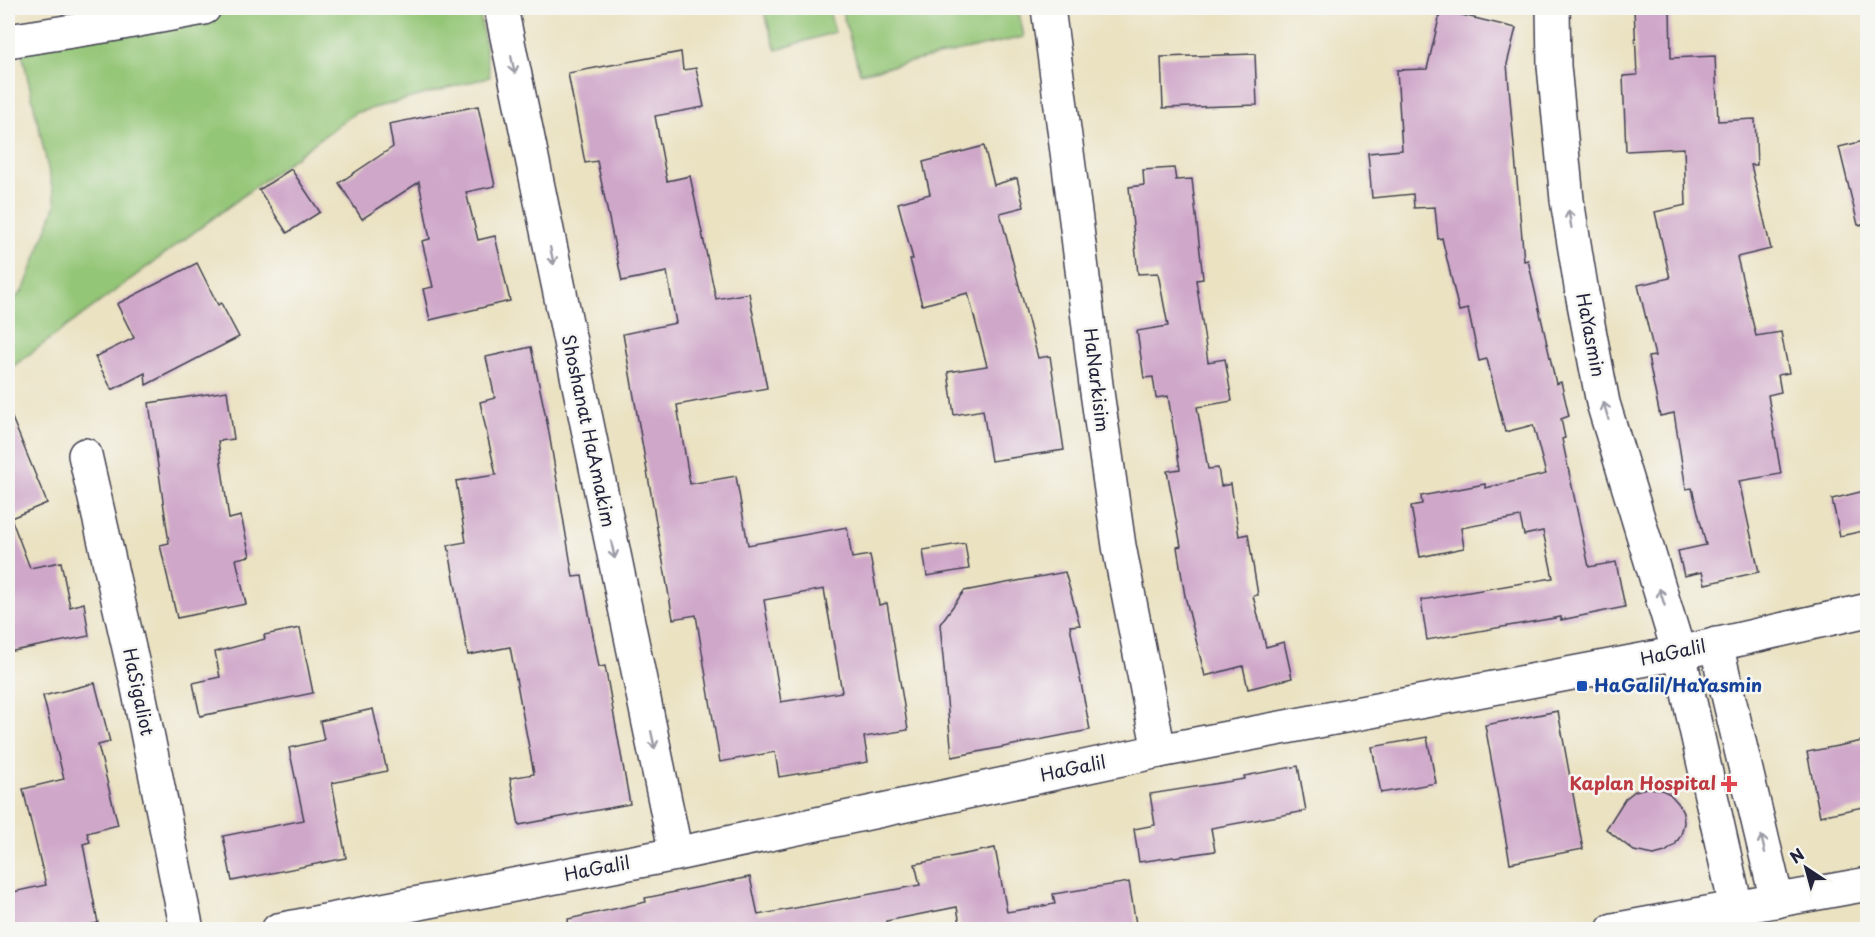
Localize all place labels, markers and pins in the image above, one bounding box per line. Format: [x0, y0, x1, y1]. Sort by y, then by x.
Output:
place label: HaGalil/HaYasmin [1594, 671, 1762, 698]
marker: HaGalil/HaYasmin [1575, 679, 1589, 693]
place label: Kaplan Hospital [1569, 769, 1716, 796]
marker: Kaplan Hospital [1720, 775, 1738, 793]

